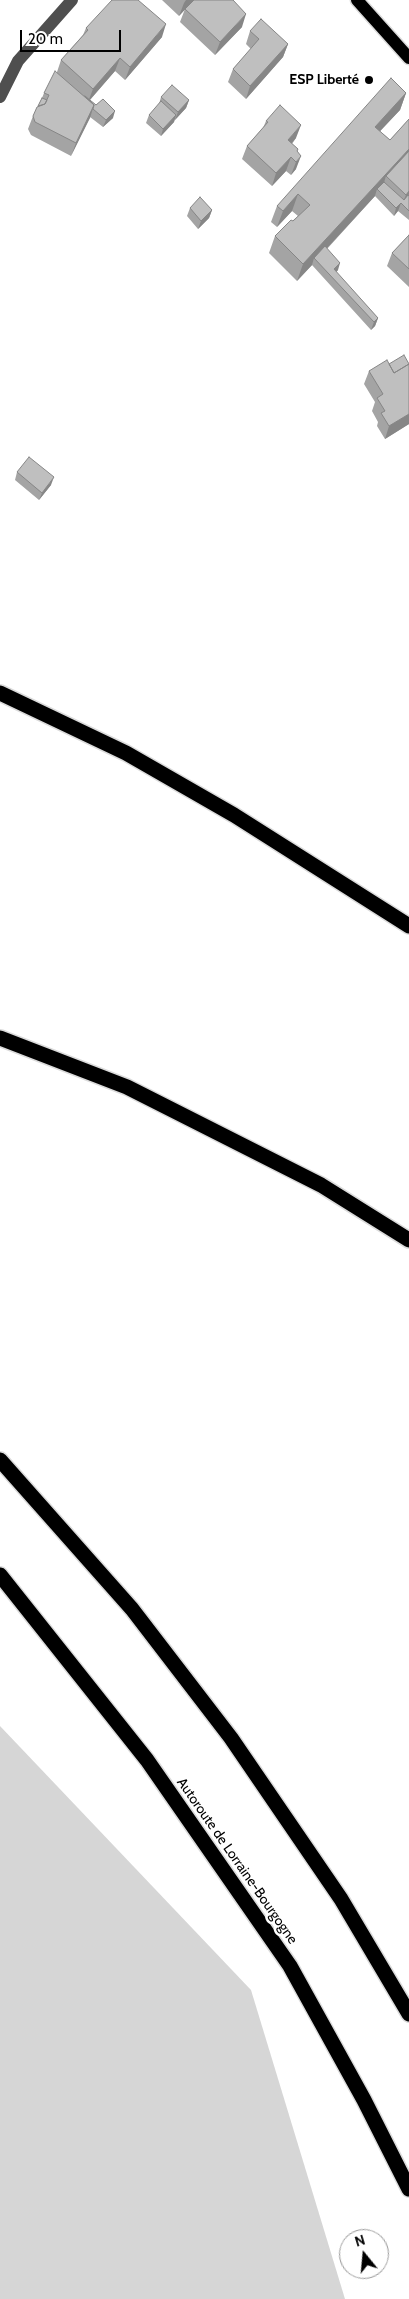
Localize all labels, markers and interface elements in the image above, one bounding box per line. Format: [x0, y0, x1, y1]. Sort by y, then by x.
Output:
scale bar [22, 20, 124, 52]
text: 20 m [28, 30, 63, 48]
place label: ESP Liberté [289, 72, 359, 88]
marker: ESP Liberté [363, 74, 375, 86]
street label: Autoroute de Lorraine-Bourgogne [173, 1775, 301, 1947]
north arrow [339, 2229, 389, 2279]
text: N [353, 2231, 367, 2251]

